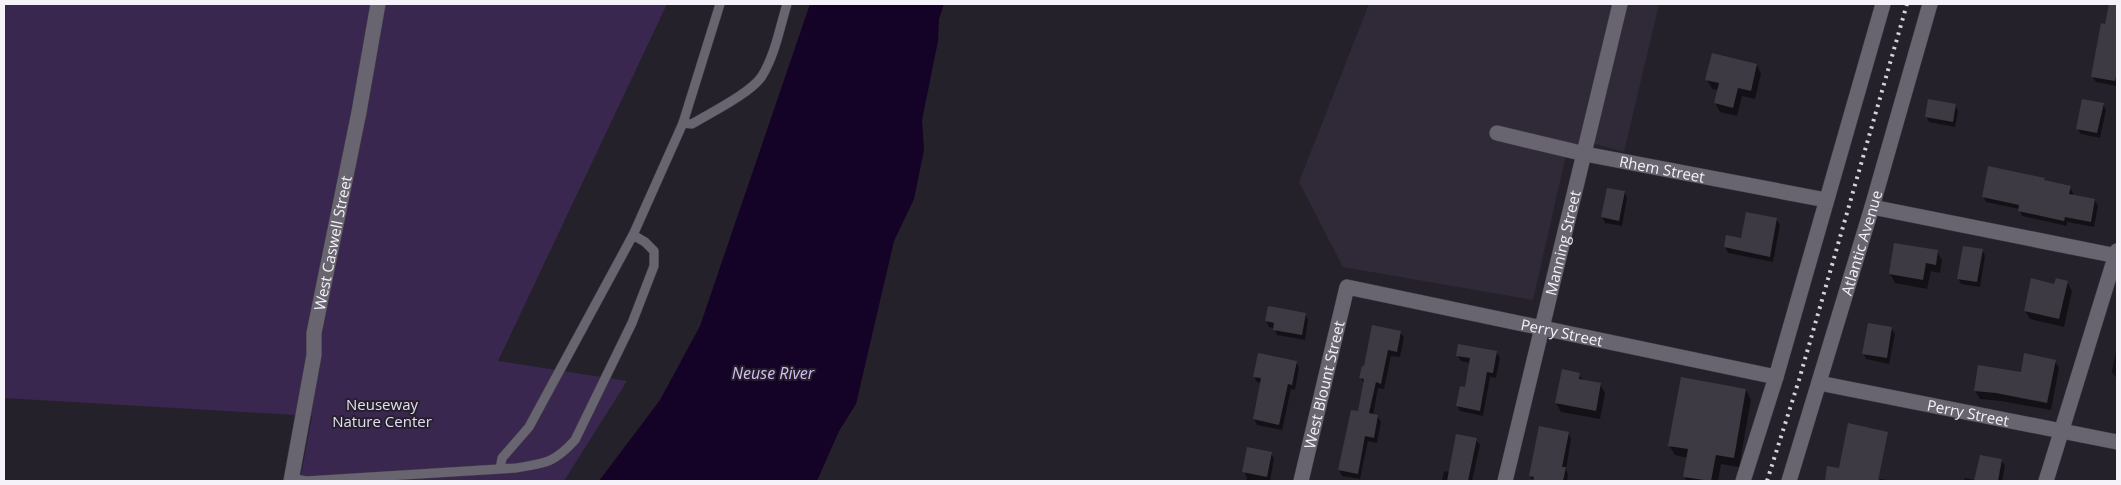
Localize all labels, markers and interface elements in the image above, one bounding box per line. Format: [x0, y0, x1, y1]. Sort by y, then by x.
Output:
street label: Rhem Street [1618, 151, 1707, 187]
street label: West Caswell Street [309, 174, 356, 312]
street label: Manning Street [1540, 188, 1585, 297]
street label: Atlantic Avenue [1836, 188, 1886, 298]
street label: Perry Street [1519, 314, 1605, 350]
street label: West Blount Street [1299, 319, 1349, 451]
water label: Neuse River [732, 362, 815, 384]
park label: Neuseway Nature Center [332, 394, 432, 431]
street label: Perry Street [1925, 395, 2011, 430]

